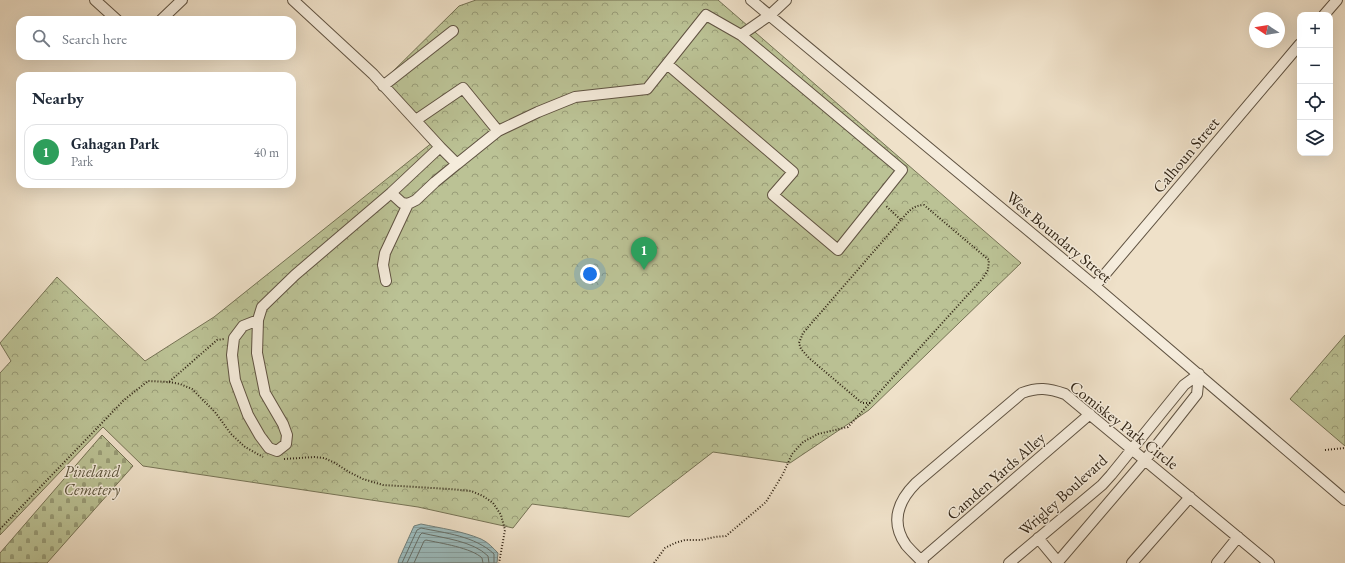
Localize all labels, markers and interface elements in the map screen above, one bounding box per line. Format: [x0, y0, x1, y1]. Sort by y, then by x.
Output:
north arrow [1249, 12, 1285, 48]
map controls [1297, 12, 1333, 156]
button: + [1297, 12, 1333, 48]
search box [16, 16, 296, 60]
icon: search [30, 27, 52, 49]
text: Search here [62, 29, 127, 48]
button: − [1297, 48, 1333, 84]
button: locate [1297, 84, 1333, 120]
text: Nearby [32, 87, 84, 109]
street label: Calhoun Street [1148, 113, 1224, 197]
button: layers [1297, 120, 1333, 156]
text: Gahagan Park [71, 134, 159, 153]
text: 1 [43, 144, 49, 161]
text: 40 m [254, 144, 279, 161]
text: Park [71, 153, 93, 170]
street label: West Boundary Street [1002, 187, 1116, 287]
pin: 1 [631, 237, 657, 270]
your location [580, 264, 600, 284]
street label: Comiskey Park Circle [1065, 376, 1183, 474]
street label: Camden Yards Alley [942, 427, 1050, 525]
street label: Wrigley Boulevard [1014, 449, 1112, 540]
park label: Pineland Cemetery [64, 461, 121, 500]

